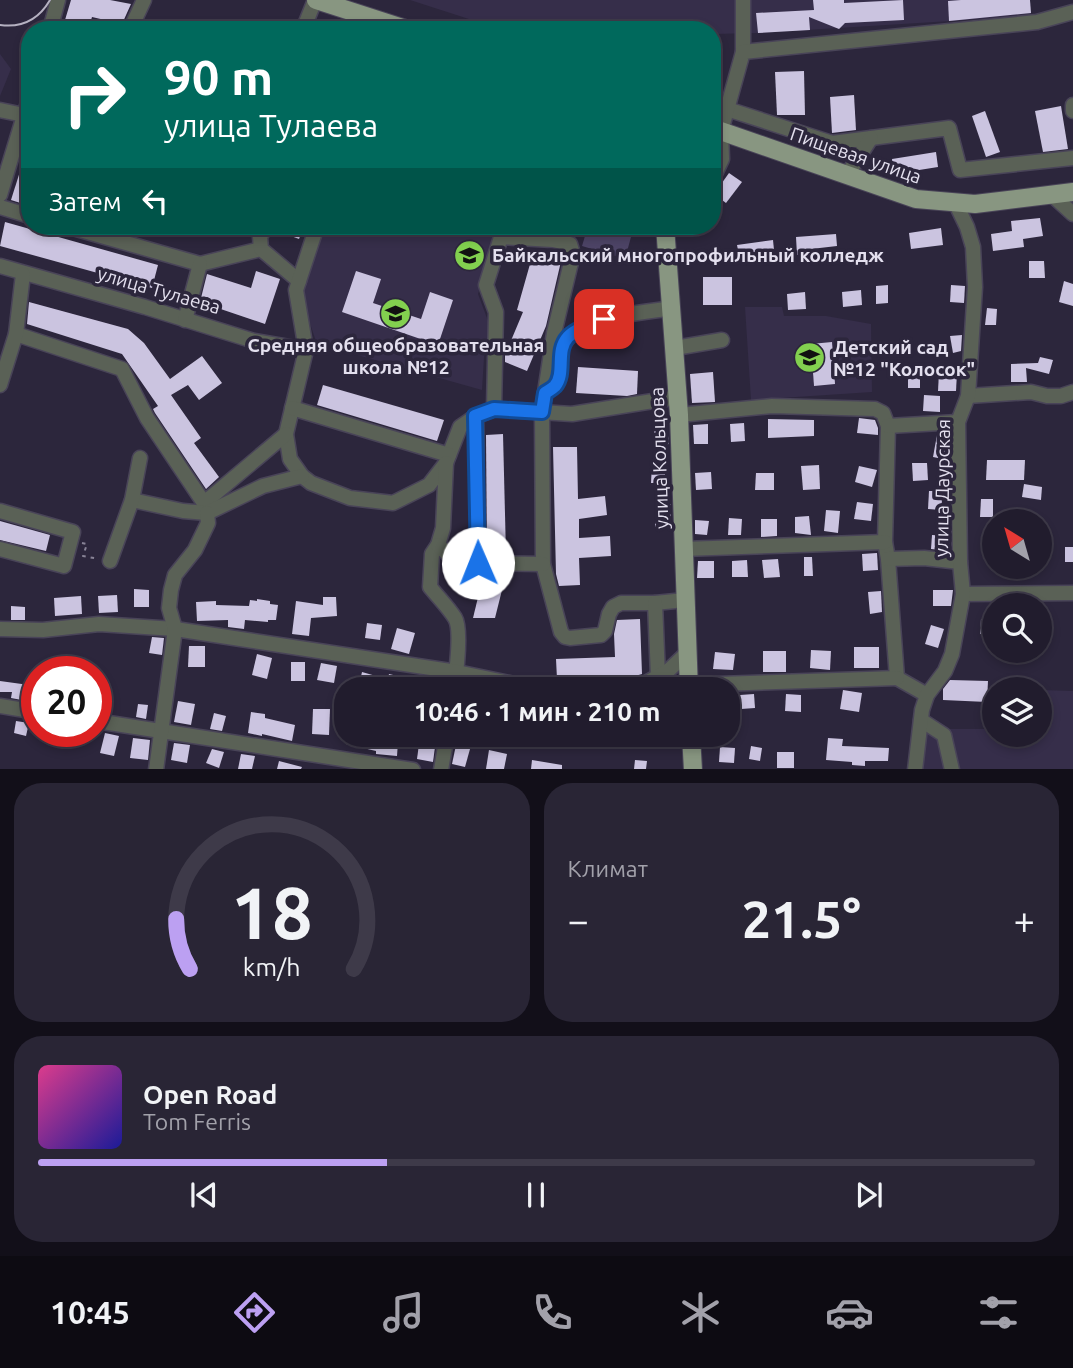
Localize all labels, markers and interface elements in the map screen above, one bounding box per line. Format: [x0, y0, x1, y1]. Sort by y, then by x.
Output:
icon: right [49, 49, 140, 140]
text: 90 m [164, 49, 273, 104]
text: улица Тулаева [164, 107, 378, 143]
street label: Пищевая улица [788, 122, 924, 188]
icon: left [136, 182, 174, 220]
text: Затем [49, 187, 122, 216]
school or university icon: Байкальский многопрофильный колледж [452, 238, 486, 272]
place label: Байкальский многопрофильный колледж [492, 244, 884, 266]
street label: улица Тулаева [95, 262, 223, 318]
pin [574, 289, 634, 349]
school or university icon: Средняя общеобразовательная школа №12 [379, 297, 413, 331]
icon: arrive [585, 300, 623, 338]
place label: Средняя общеобразовательная школа №12 [248, 334, 544, 378]
place label: Детский сад №12 "Колосок" [833, 336, 975, 380]
school or university icon: Детский сад №12 "Колосок" [793, 341, 827, 375]
street label: улица Кольцова [646, 387, 672, 529]
street label: улица Даурская [930, 419, 954, 557]
north arrow [982, 509, 1052, 579]
map controls [982, 509, 1052, 747]
position arrow [441, 526, 515, 600]
button: search [982, 593, 1052, 663]
speed limit sign: 20 [21, 656, 112, 747]
button: layers [982, 677, 1052, 747]
text: 10:46 · 1 мин · 210 m [414, 697, 660, 726]
text: Климат [568, 856, 648, 881]
text: 18 [231, 871, 313, 953]
text: 21.5° [742, 890, 861, 948]
text: − [568, 899, 589, 941]
text: + [1014, 899, 1035, 941]
text: km/h [243, 952, 301, 980]
text: Open Road [143, 1080, 277, 1109]
text: Tom Ferris [143, 1109, 251, 1134]
icon: previous [185, 1176, 223, 1214]
icon: pause [517, 1176, 555, 1214]
icon: next [850, 1176, 888, 1214]
icon: directions [230, 1288, 279, 1337]
icon: music [379, 1288, 428, 1337]
icon: phone [528, 1288, 577, 1337]
icon: climate [676, 1288, 725, 1337]
icon: car [825, 1288, 874, 1337]
icon: filters [974, 1288, 1023, 1337]
text: 10:45 [50, 1294, 130, 1330]

